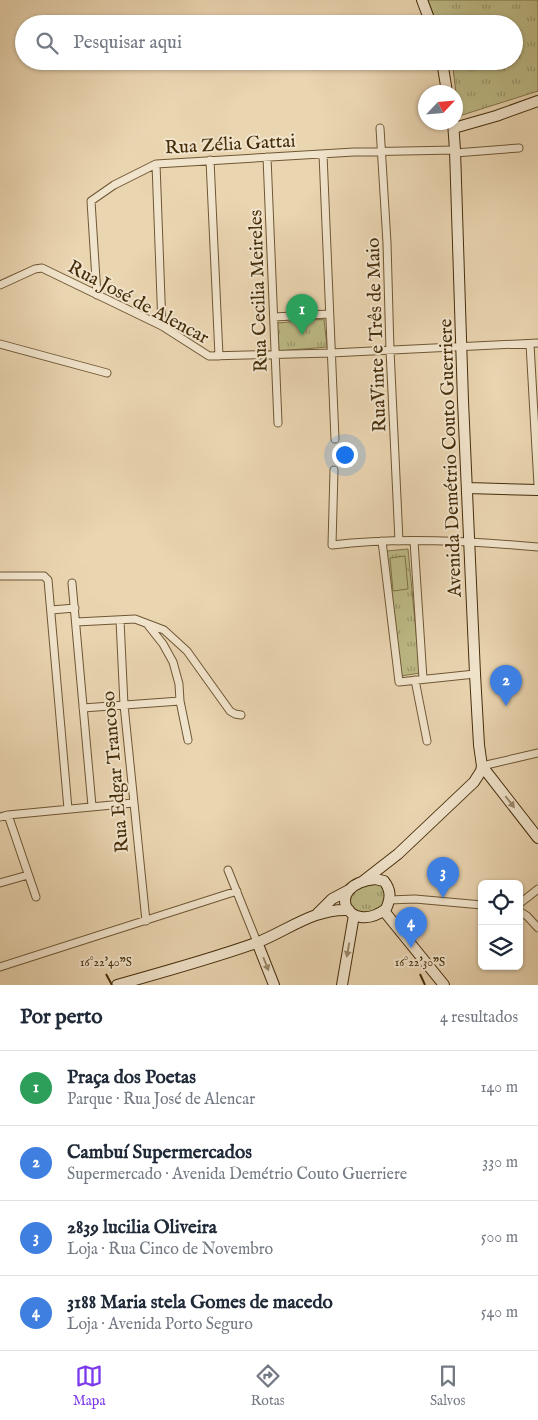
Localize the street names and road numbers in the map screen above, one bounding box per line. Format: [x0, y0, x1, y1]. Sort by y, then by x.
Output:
street label: Rua Zélia Gattai [164, 130, 296, 160]
street label: Rua Cecilia Meireles [244, 209, 274, 373]
street label: RuaVinte e Três de Maio [362, 237, 392, 433]
street label: Rua José de Alencar [63, 255, 213, 350]
street label: Avenida Demétrio Couto Guerriere [434, 318, 468, 599]
street label: Rua Edgar Trancoso [97, 690, 135, 854]

